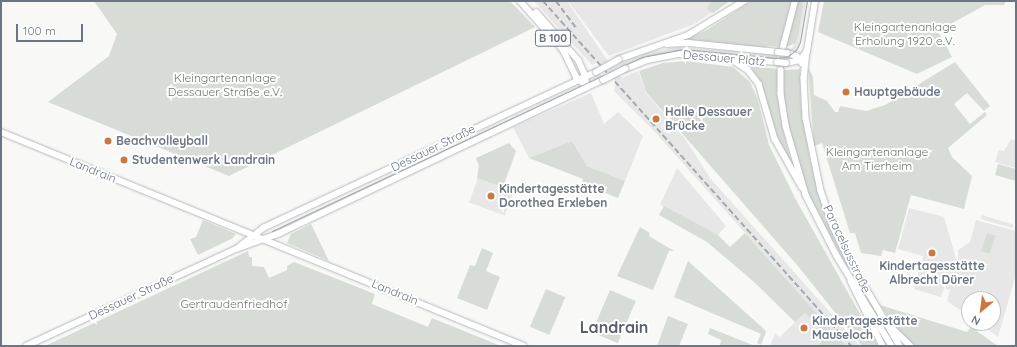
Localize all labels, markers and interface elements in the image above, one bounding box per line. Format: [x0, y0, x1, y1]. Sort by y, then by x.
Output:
scale bar [18, 16, 85, 42]
park label: Kleingartenanlage Erholung 1920 e.V. [854, 20, 956, 48]
text: 100 m [23, 23, 56, 38]
road number: B 100 [534, 29, 572, 47]
street label: Dessauer Platz [682, 47, 766, 69]
park label: Kleingartenanlage Dessauer Straße e.V. [168, 71, 282, 99]
place label: Hauptgebäude [854, 85, 941, 99]
marker: Hauptgebäude [841, 87, 851, 97]
place label: Halle Dessauer Brücke [665, 105, 752, 133]
marker: Halle Dessauer Brücke [650, 113, 662, 125]
street label: Dessauer Straße [388, 121, 478, 175]
place label: Beachvolleyball [116, 134, 208, 148]
marker: Beachvolleyball [103, 136, 113, 146]
park label: Kleingartenanlage Am Tierheim [826, 145, 928, 173]
place label: Studentenwerk Landrain [132, 153, 275, 167]
street label: Landrain [68, 154, 118, 186]
marker: Studentenwerk Landrain [119, 155, 129, 165]
place label: Kindertagesstätte Dorothea Erxleben [499, 182, 607, 210]
marker: Kindertagesstätte Dorothea Erxleben [486, 191, 496, 201]
street label: Paracelsusstraße [820, 203, 874, 295]
marker: Kindertagesstätte Albrecht Dürer [927, 248, 937, 258]
place label: Kindertagesstätte Albrecht Dürer [879, 259, 985, 287]
street label: Dessauer Straße [86, 271, 176, 323]
street label: Landrain [370, 276, 420, 308]
north arrow [961, 291, 1001, 331]
park label: Gertraudenfriedhof [180, 297, 288, 311]
text: N [969, 313, 983, 329]
place label: Kindertagesstätte Mauseloch [812, 314, 917, 342]
district label: Landrain [580, 317, 648, 337]
marker: Kindertagesstätte Mauseloch [799, 323, 809, 333]

